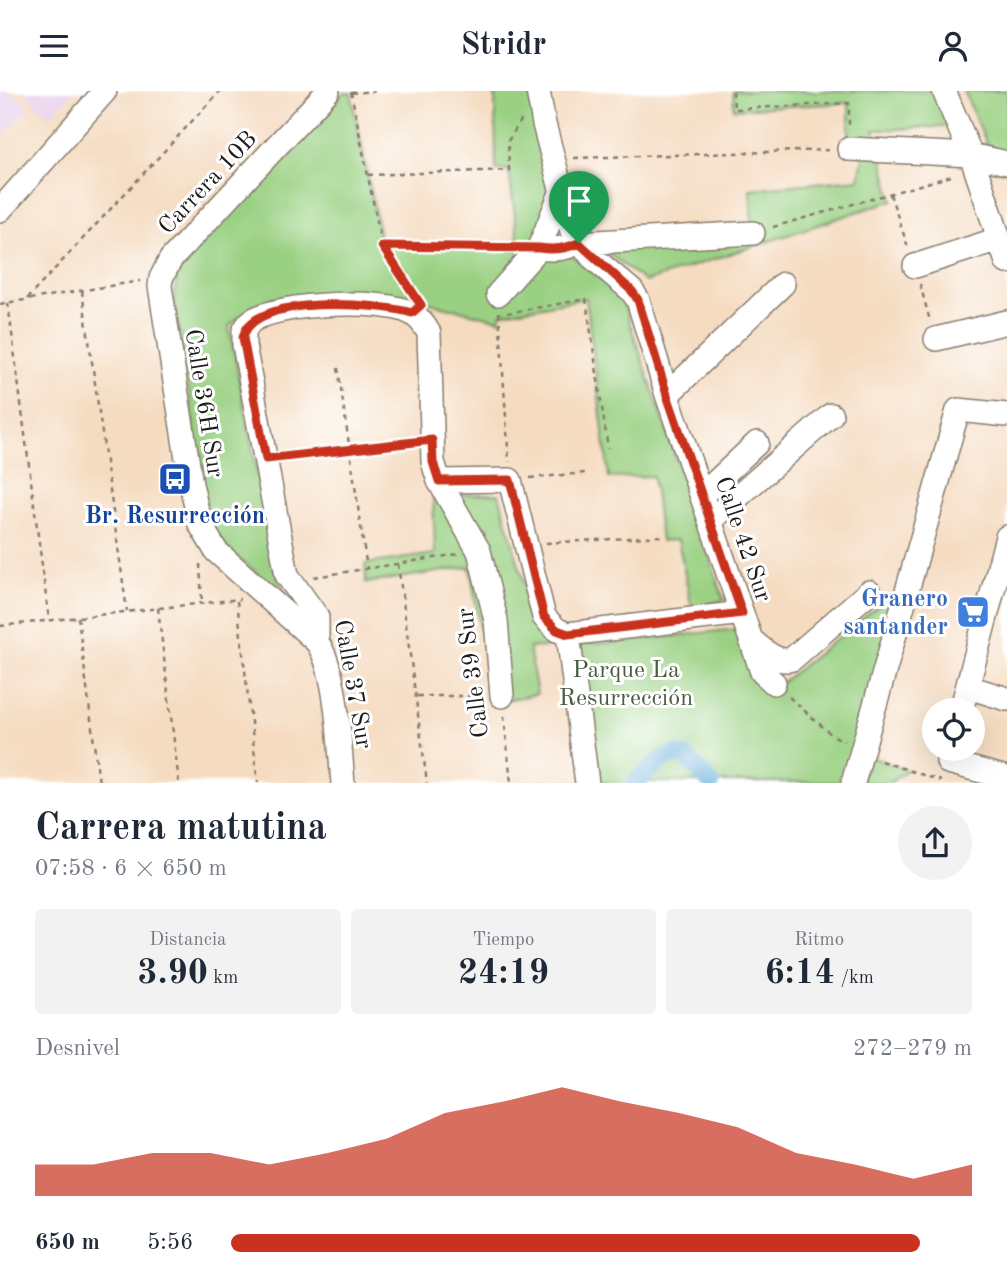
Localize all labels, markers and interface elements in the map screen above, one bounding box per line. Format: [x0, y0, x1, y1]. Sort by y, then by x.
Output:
icon: menu [35, 27, 73, 65]
icon: person [934, 27, 972, 65]
text: Stridr [461, 30, 546, 62]
street label: Carrera 10B [155, 127, 262, 240]
pin [549, 171, 609, 243]
icon: arrive [560, 182, 598, 220]
street label: Calle 36H Sur [179, 328, 227, 479]
bus stop icon: Br. Resurrección [156, 460, 194, 498]
street label: Calle 42 Sur [709, 474, 775, 606]
place label: Br. Resurrección [85, 505, 265, 529]
place label: Granero santander [843, 588, 948, 640]
supermarket icon: Granero santander [954, 593, 992, 631]
street label: Calle 39 Sur [454, 606, 494, 739]
street label: Calle 37 Sur [329, 618, 375, 751]
park label: Parque La Resurrección [559, 659, 693, 711]
map controls [922, 698, 985, 761]
button: locate [922, 698, 985, 761]
button: share [898, 806, 972, 880]
text: Carrera matutina [35, 810, 327, 848]
text: 07:58 · 6 × 650 m [35, 857, 227, 880]
text: Distancia [149, 931, 226, 950]
text: Tiempo [473, 931, 534, 950]
text: Ritmo [794, 931, 844, 950]
text: 3.90 [137, 956, 208, 991]
text: 24:19 [458, 956, 549, 991]
text: 6:14 [764, 956, 835, 991]
text: km [208, 969, 238, 988]
text: /km [835, 969, 874, 988]
text: Desnivel [35, 1037, 120, 1060]
text: 272–279 m [853, 1037, 972, 1060]
text: 650 m [35, 1231, 100, 1254]
text: 5:56 [147, 1231, 193, 1254]

